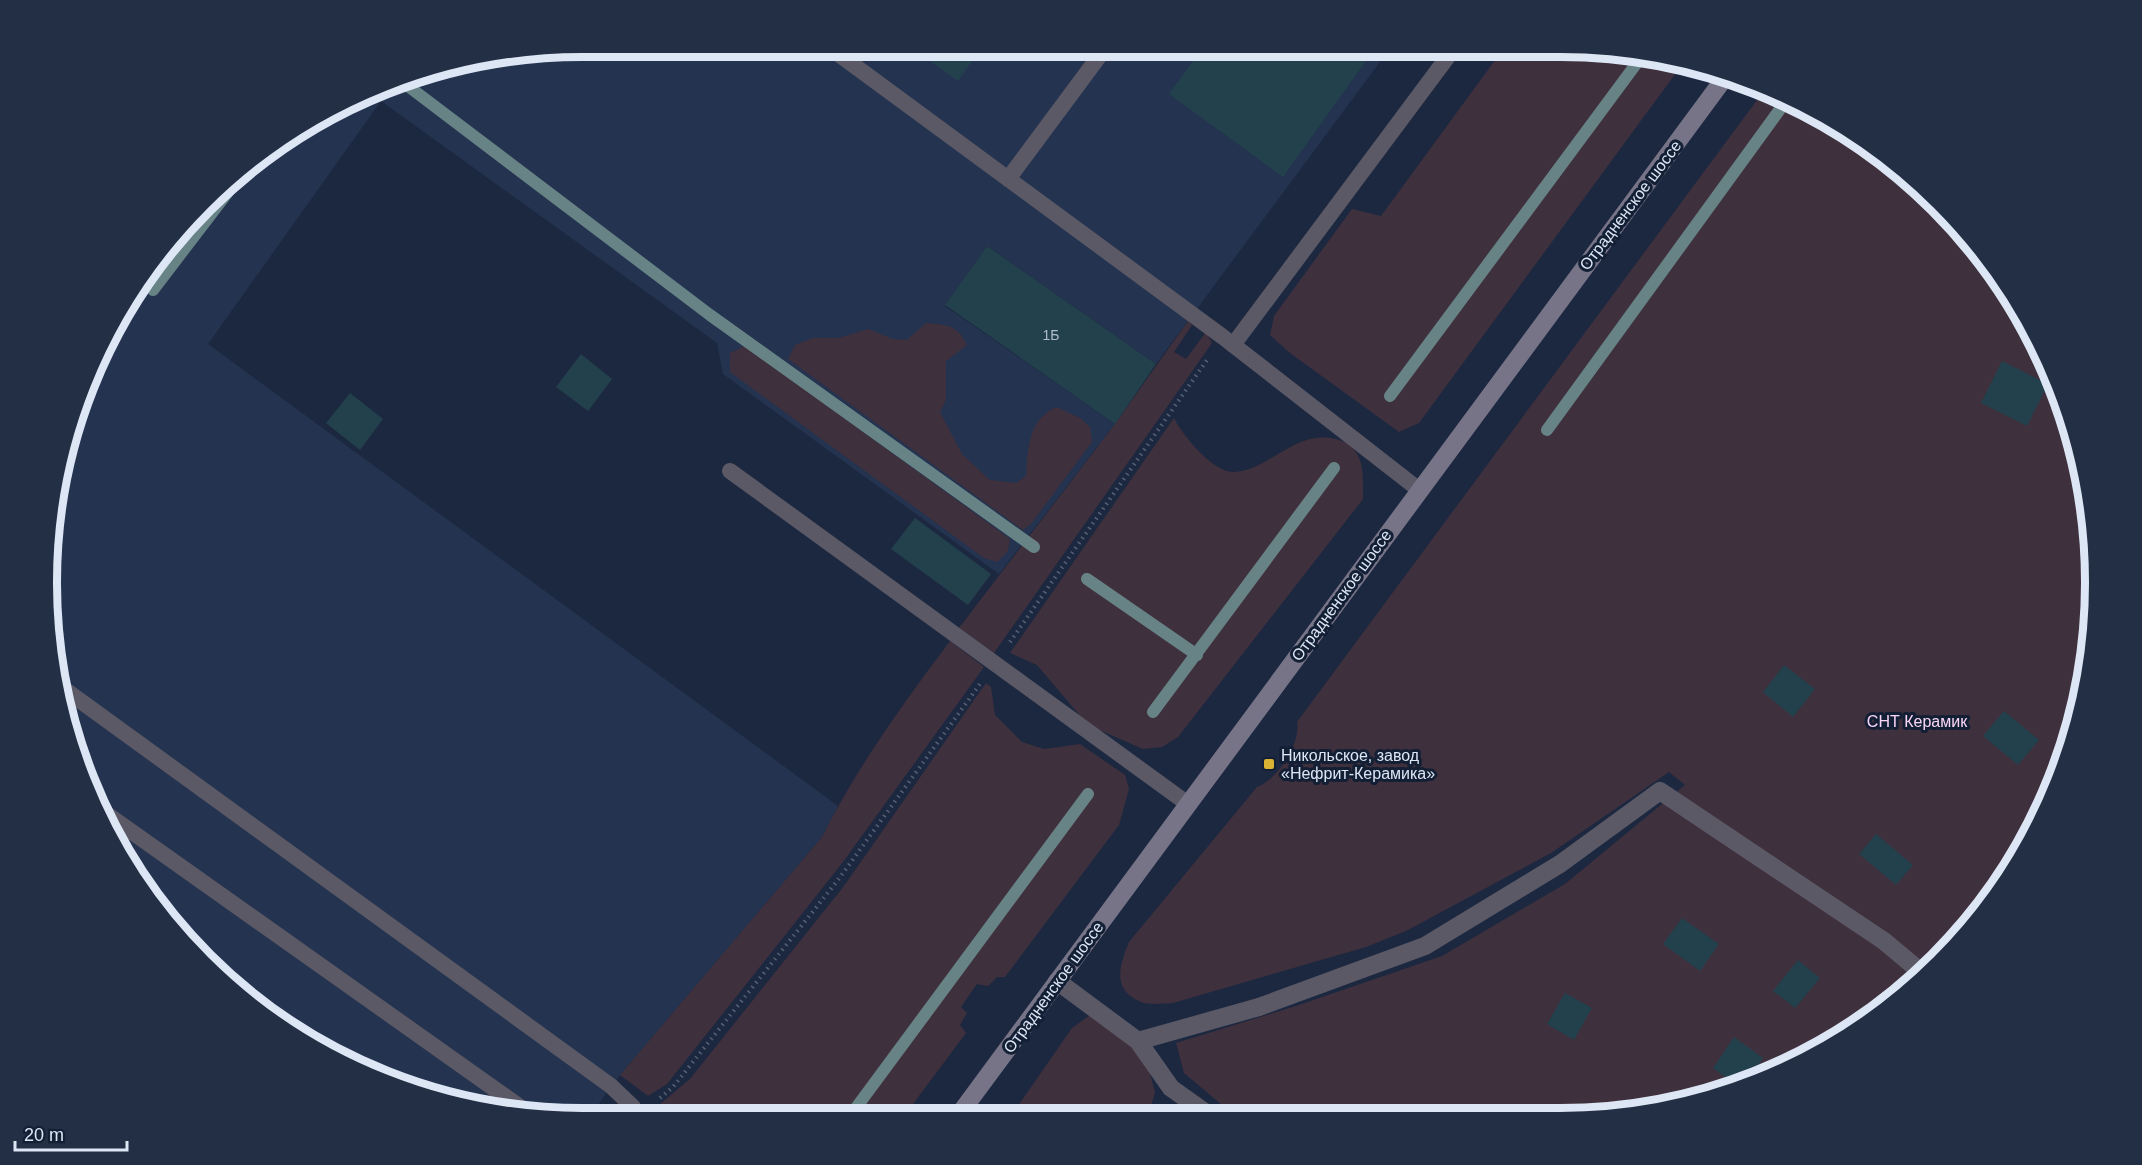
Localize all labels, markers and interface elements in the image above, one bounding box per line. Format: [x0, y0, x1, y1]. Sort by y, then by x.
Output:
street label: Отрадненское шоссе [1576, 137, 1685, 273]
house number: 1Б [1043, 327, 1059, 343]
street label: Отрадненское шоссе [1288, 526, 1395, 664]
park label: СНТ Керамик [1867, 713, 1968, 730]
place label: Никольское, завод «Нефрит-Керамика» [1281, 747, 1435, 782]
marker: Никольское, завод «Нефрит-Керамика» [1262, 757, 1276, 771]
street label: Отрадненское шоссе [1000, 918, 1107, 1056]
scale bar [15, 1114, 128, 1152]
text: 20 m [24, 1125, 64, 1145]

